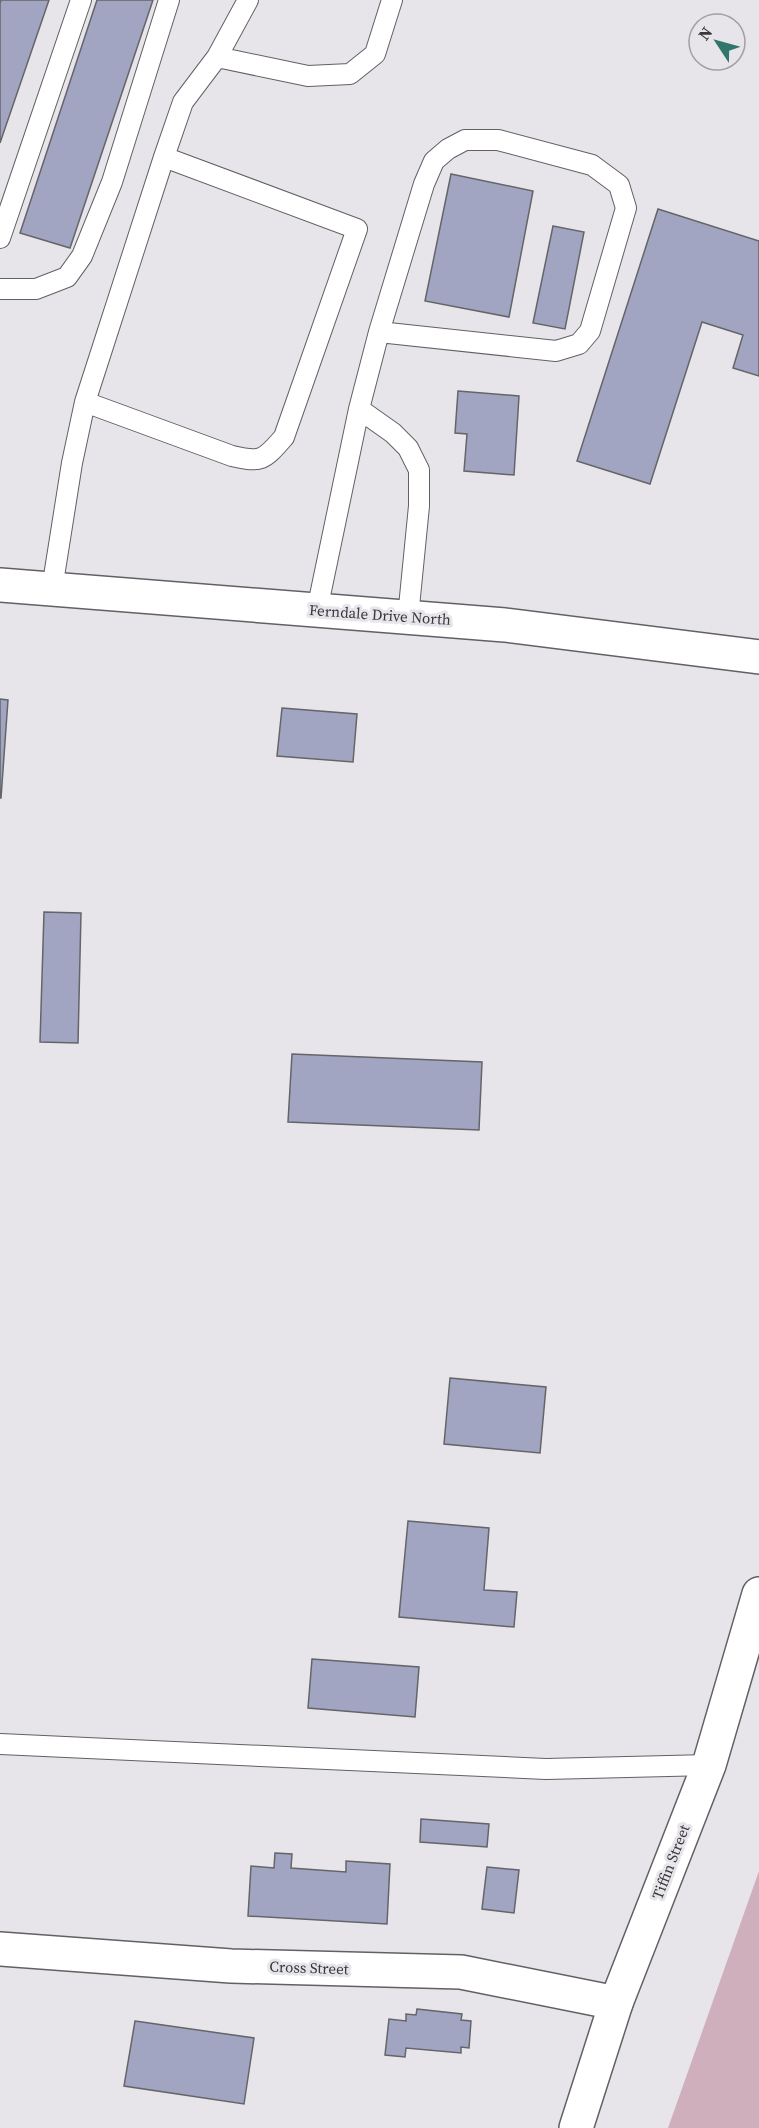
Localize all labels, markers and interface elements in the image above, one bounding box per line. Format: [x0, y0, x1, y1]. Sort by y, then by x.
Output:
north arrow [687, 12, 747, 72]
text: N [693, 22, 717, 44]
street label: Ferndale Drive North [308, 599, 452, 630]
street label: Tiffin Street [647, 1821, 694, 1902]
street label: Cross Street [269, 1956, 349, 1979]

